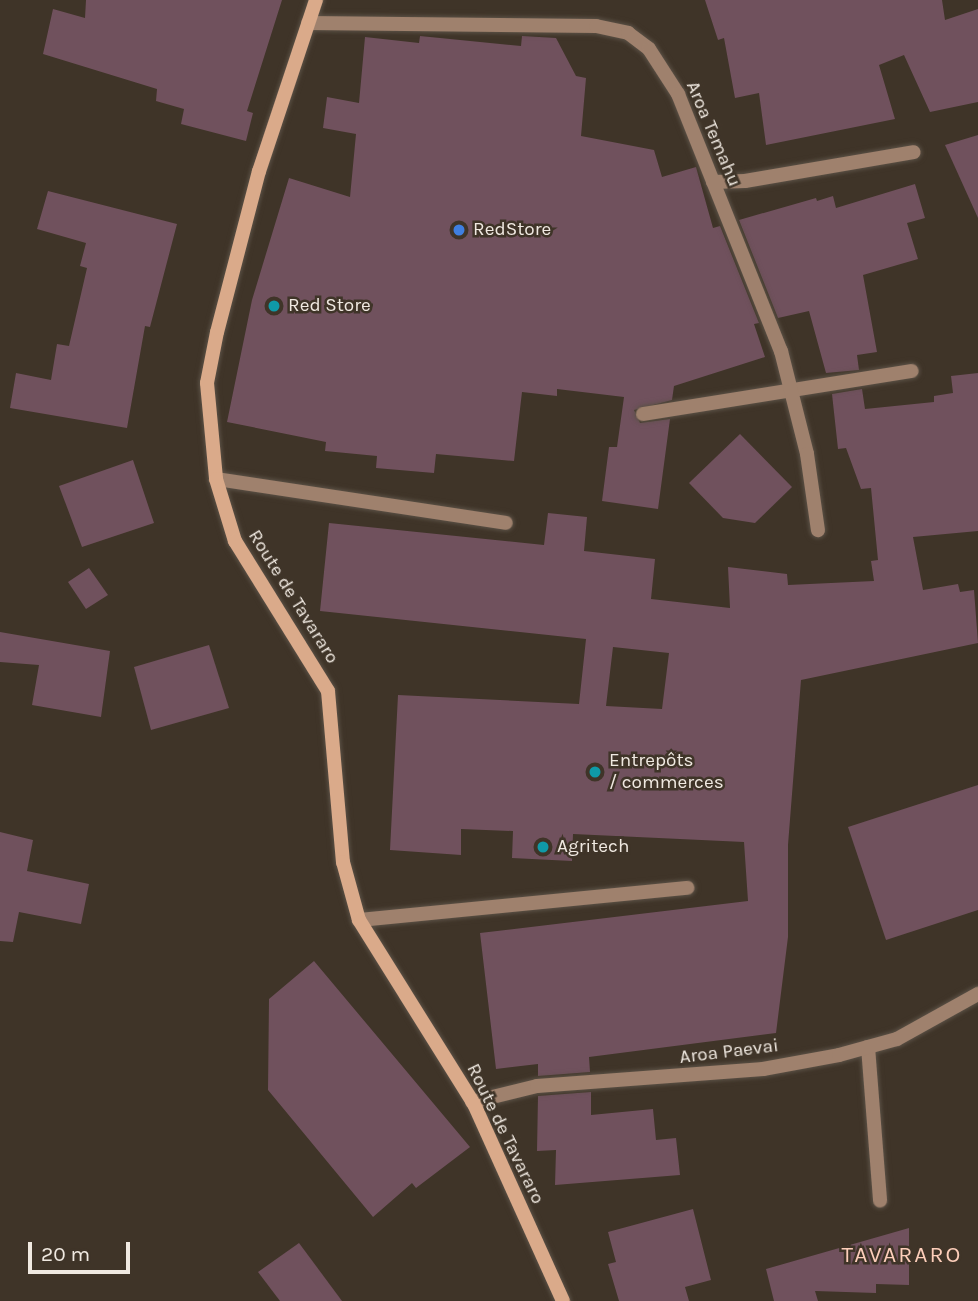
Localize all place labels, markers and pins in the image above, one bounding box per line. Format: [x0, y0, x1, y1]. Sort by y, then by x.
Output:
place label: RedStore [473, 219, 551, 241]
marker: RedStore [451, 222, 467, 238]
place label: Red Store [288, 295, 371, 317]
marker: Red Store [266, 298, 282, 314]
place label: Entrepôts / commerces [609, 750, 724, 794]
marker: Entrepôts / commerces [587, 764, 603, 780]
place label: Agritech [557, 836, 629, 858]
marker: Agritech [535, 839, 551, 855]

